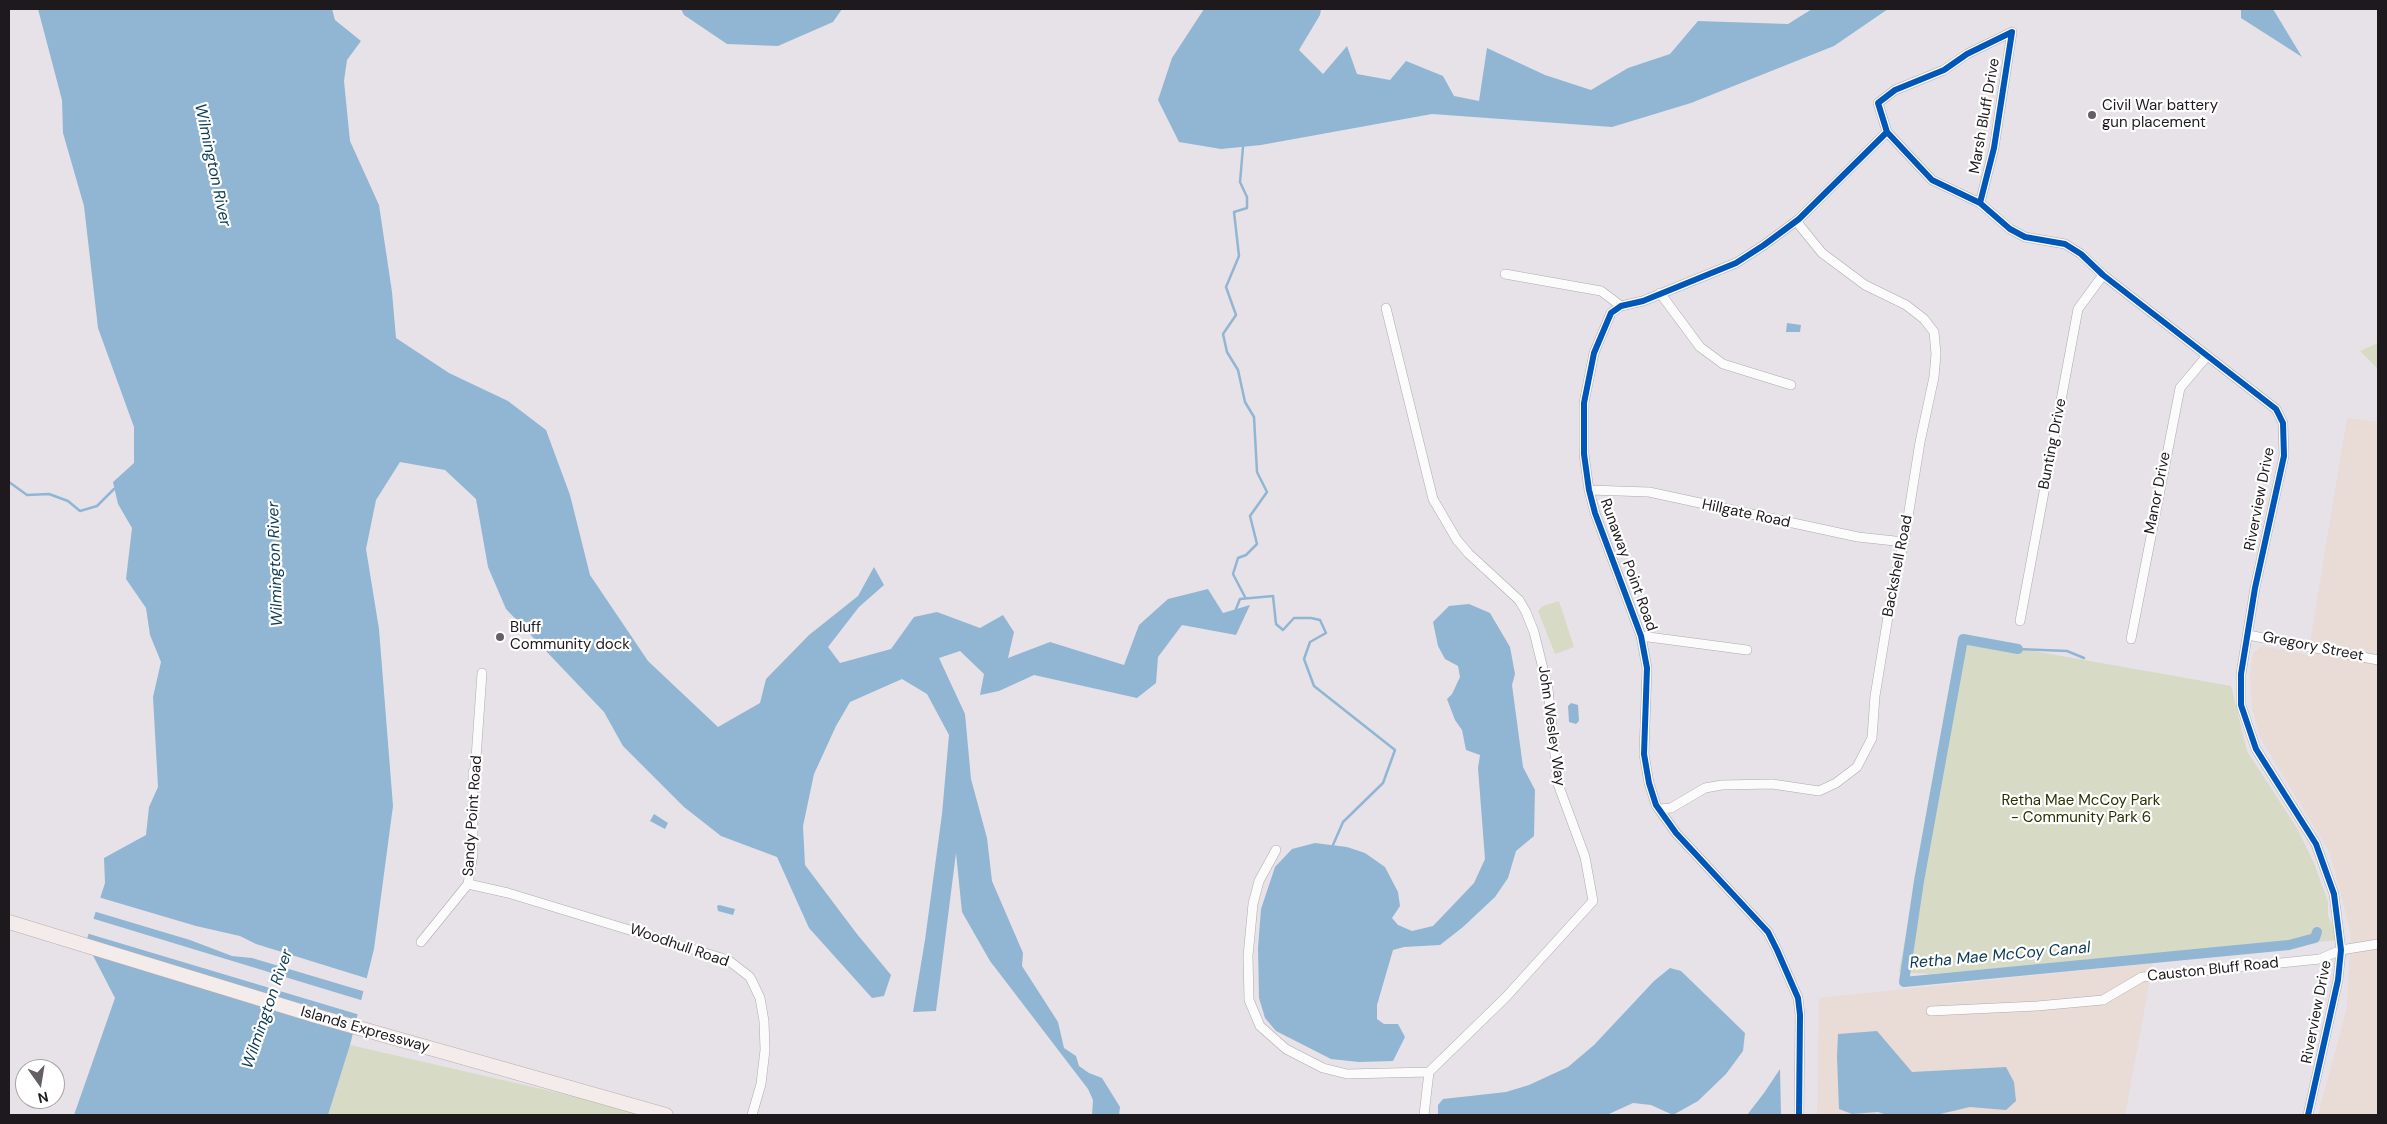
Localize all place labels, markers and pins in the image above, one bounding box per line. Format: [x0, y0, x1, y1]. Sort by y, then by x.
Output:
place label: Civil War battery gun placement [2102, 97, 2218, 132]
marker: Civil War battery gun placement [2086, 109, 2098, 121]
place label: Bluff Community dock [510, 619, 630, 654]
marker: Bluff Community dock [494, 631, 506, 643]

